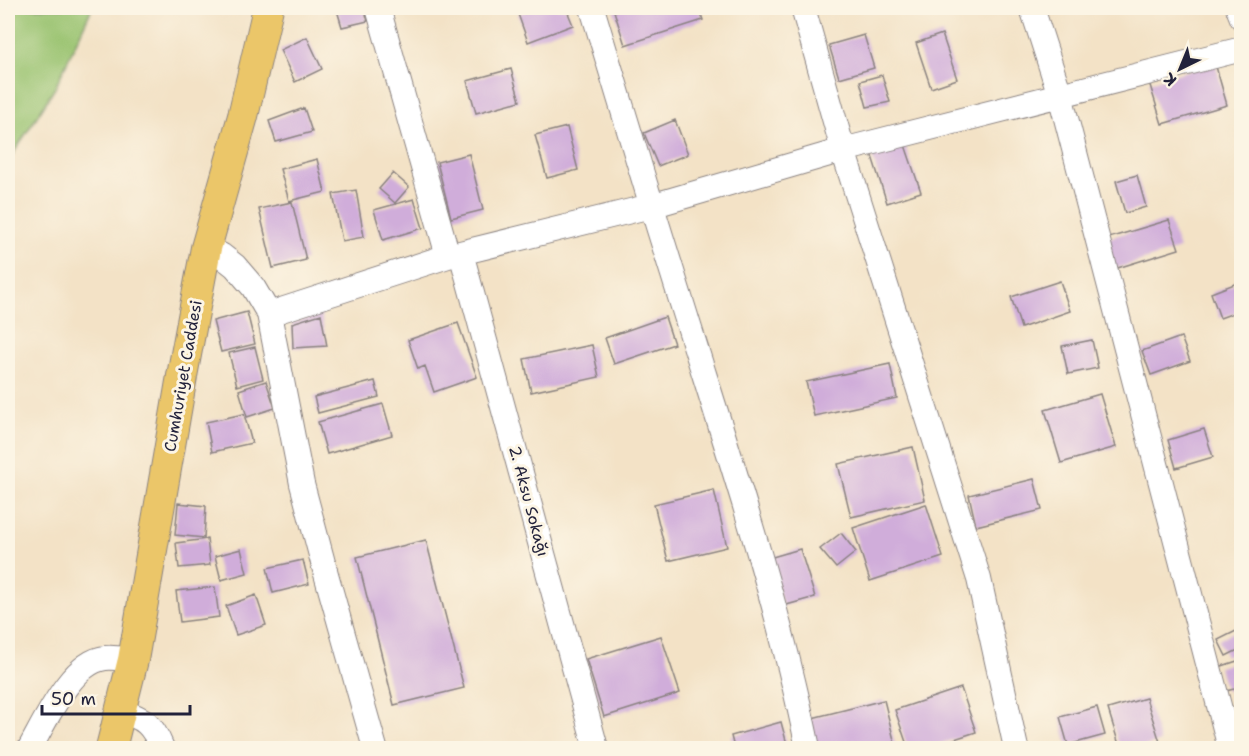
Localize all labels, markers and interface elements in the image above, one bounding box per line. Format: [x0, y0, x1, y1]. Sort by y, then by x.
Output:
north arrow [1150, 39, 1210, 99]
text: K [1159, 68, 1181, 91]
street label: Cumhuriyet Caddesi [159, 299, 207, 453]
street label: 2. Aksu Sokağı [504, 443, 554, 559]
scale bar [42, 678, 190, 716]
text: 50 m [51, 687, 96, 711]

